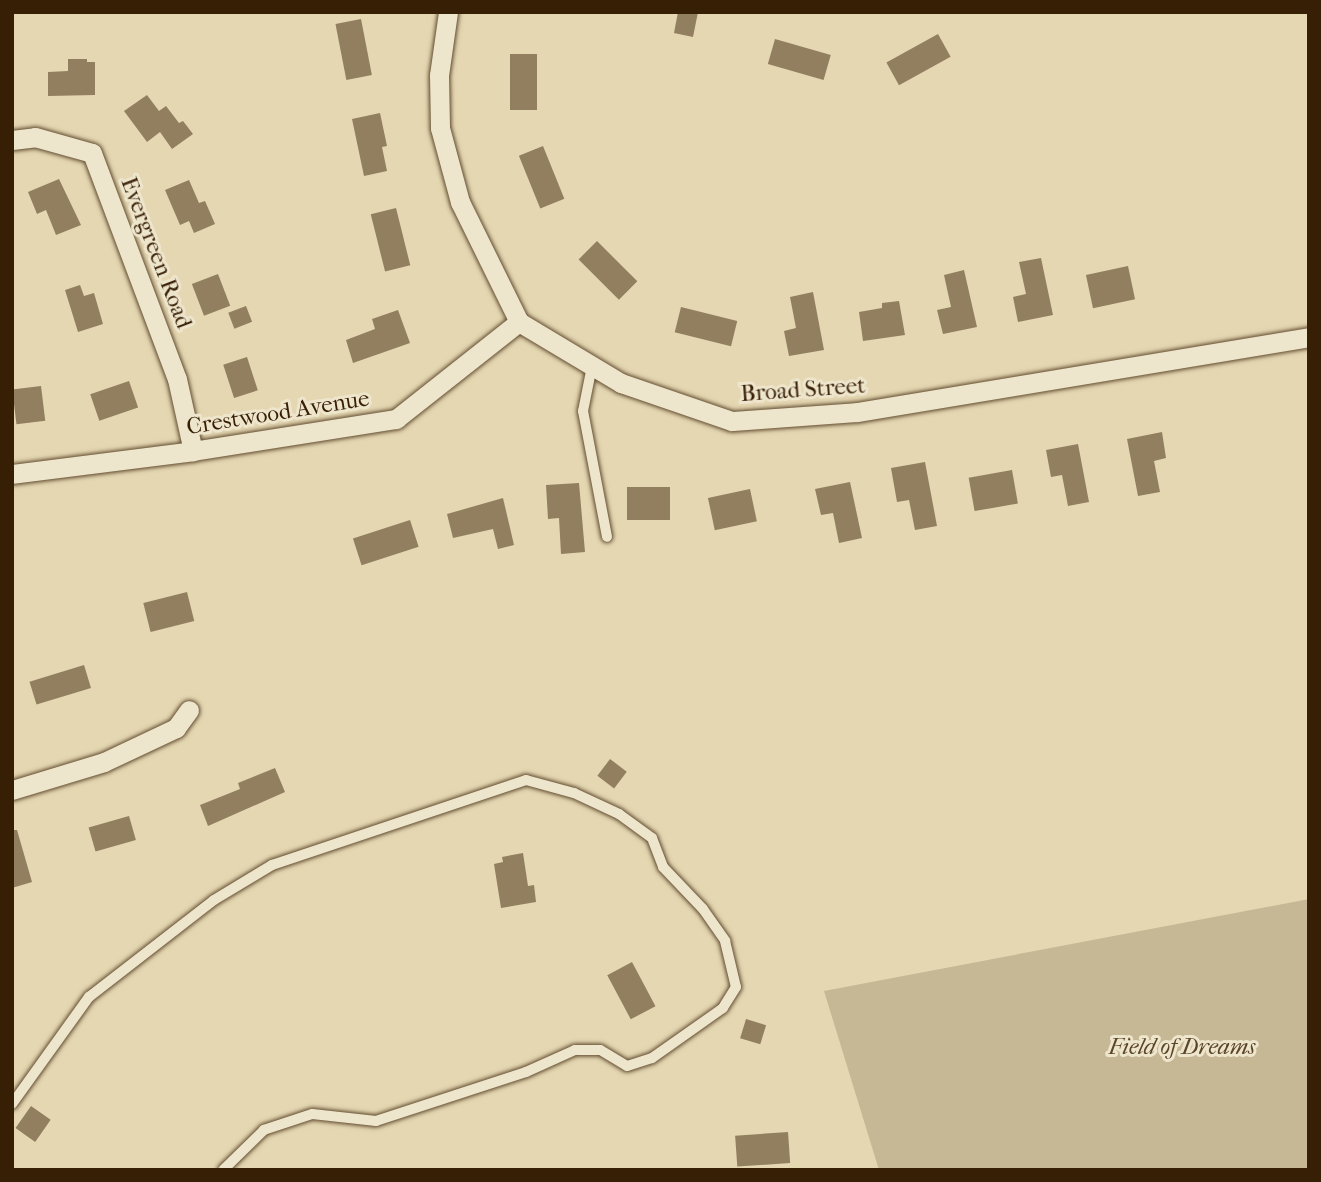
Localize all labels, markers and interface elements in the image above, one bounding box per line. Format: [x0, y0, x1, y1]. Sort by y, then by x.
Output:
street label: Evergreen Road [114, 173, 198, 333]
street label: Broad Street [740, 372, 866, 408]
street label: Crestwood Avenue [185, 385, 371, 441]
park label: Field of Dreams [1109, 1033, 1255, 1061]

